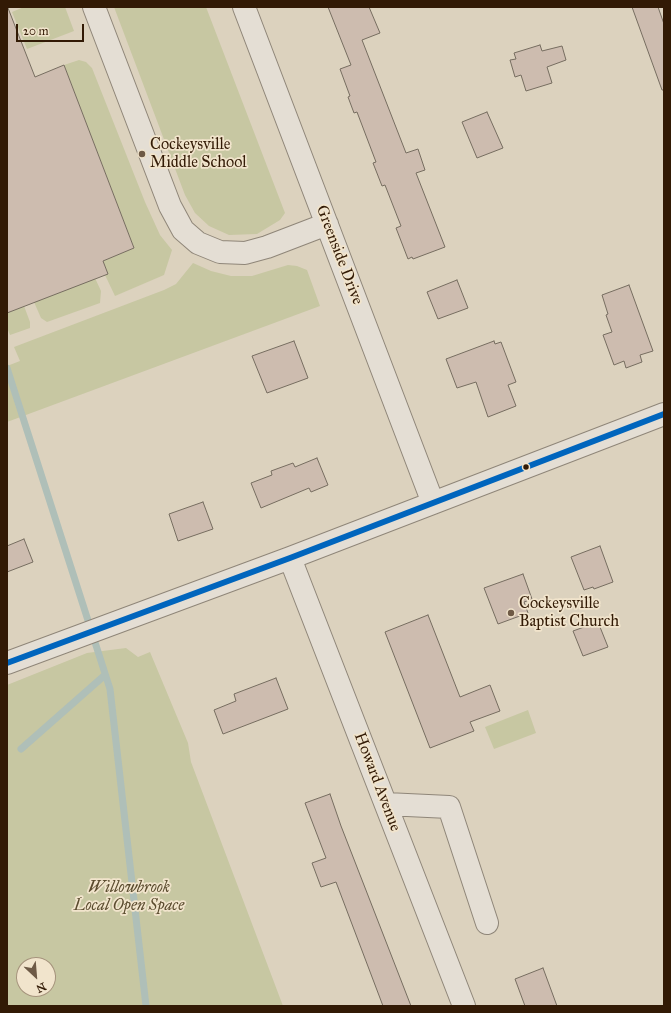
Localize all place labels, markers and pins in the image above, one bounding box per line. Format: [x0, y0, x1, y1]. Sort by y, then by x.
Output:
place label: Cockeysville Middle School [150, 135, 247, 173]
marker: Cockeysville Middle School [137, 149, 147, 159]
unlabelled marker [521, 462, 531, 472]
place label: Cockeysville Baptist Church [519, 594, 619, 632]
marker: Cockeysville Baptist Church [506, 608, 516, 618]

